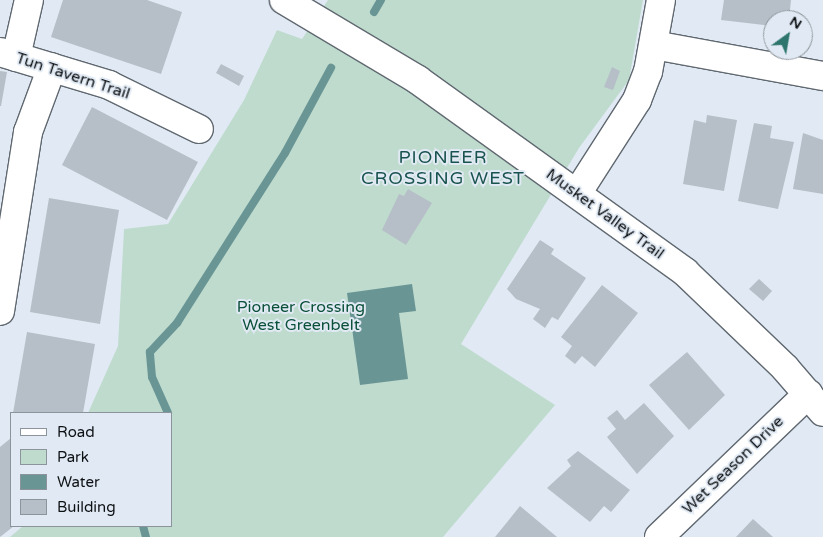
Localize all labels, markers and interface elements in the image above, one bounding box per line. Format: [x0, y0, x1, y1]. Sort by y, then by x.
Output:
north arrow [763, 10, 813, 60]
text: N [786, 13, 805, 33]
street label: Tun Tavern Trail [13, 48, 133, 104]
district label: PIONEER CROSSING WEST [359, 147, 527, 190]
street label: Musket Valley Trail [542, 165, 668, 263]
park label: Pioneer Crossing West Greenbelt [237, 297, 365, 335]
legend [10, 412, 172, 527]
street label: Wet Season Drive [678, 412, 788, 518]
text: Road [57, 423, 95, 441]
text: Park [57, 448, 89, 466]
text: Water [57, 473, 100, 491]
text: Building [57, 498, 116, 516]

